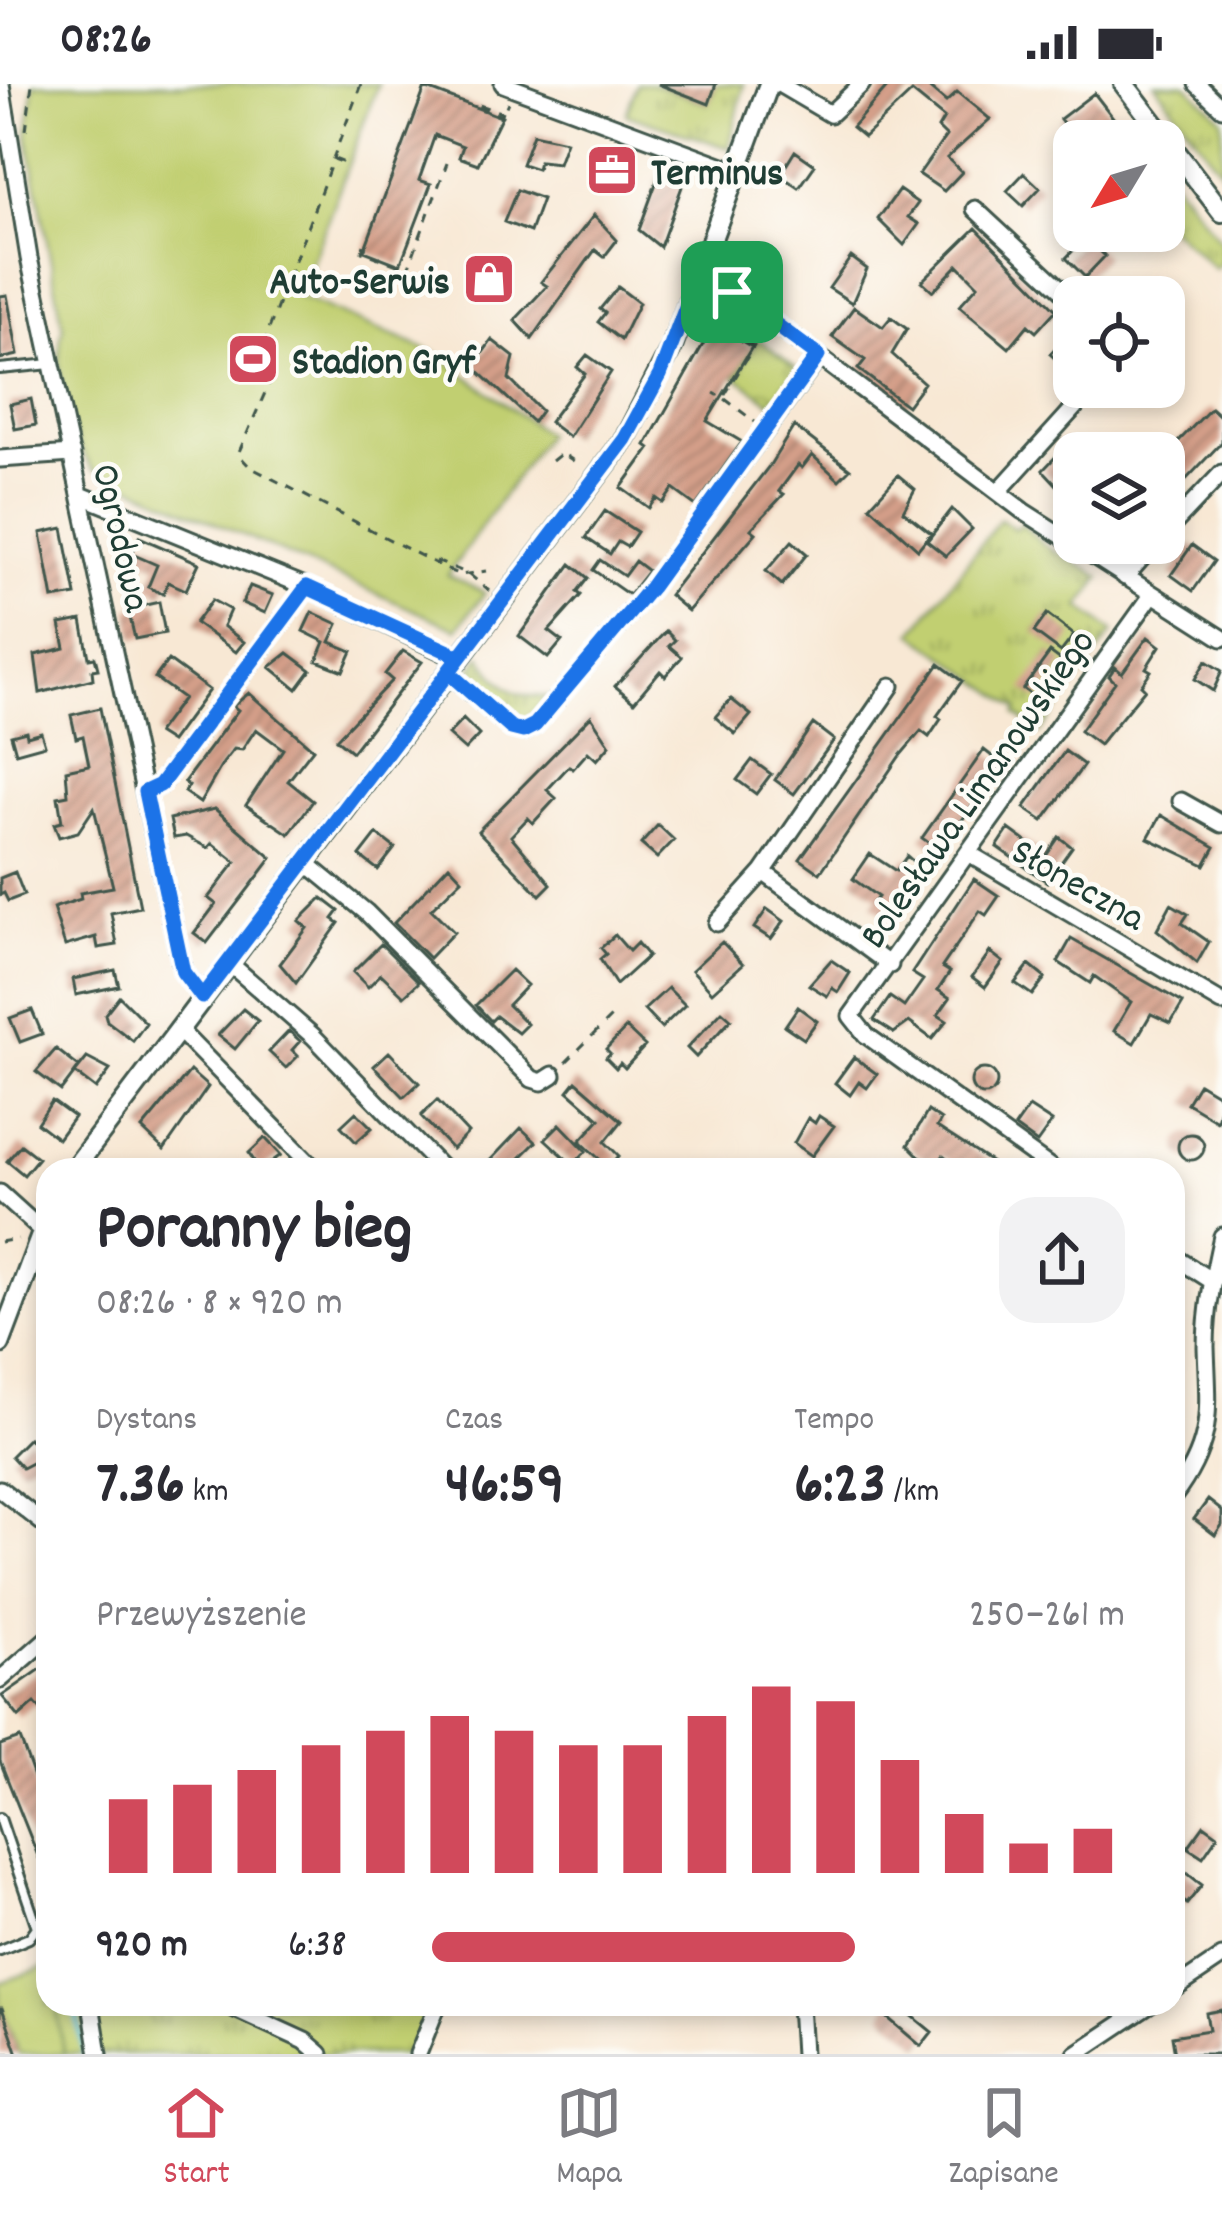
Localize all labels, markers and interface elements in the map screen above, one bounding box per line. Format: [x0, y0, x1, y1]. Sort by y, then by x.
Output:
text: 08:26 [60, 10, 152, 74]
north arrow [1053, 120, 1185, 252]
map controls [1053, 120, 1185, 564]
office icon: Terminus [584, 142, 640, 198]
place label: Terminus [651, 149, 783, 204]
pin [681, 241, 783, 343]
shop icon: Auto-Serwis [461, 251, 517, 307]
place label: Auto-Serwis [269, 258, 450, 313]
icon: arrive [699, 259, 765, 325]
button: locate [1053, 276, 1185, 408]
sports icon: Stadion Gryf [225, 331, 281, 387]
place label: Stadion Gryf [292, 338, 478, 393]
button: layers [1053, 432, 1185, 564]
street label: Ogrodowa [74, 459, 162, 619]
street label: Bolesława Limanowskiego [849, 620, 1112, 962]
street label: Słoneczna [1000, 827, 1155, 948]
text: Poranny bieg [96, 1186, 412, 1280]
button: share [999, 1197, 1125, 1323]
text: 08:26 · 8 × 920 m [96, 1278, 343, 1333]
text: Dystans [96, 1398, 197, 1445]
text: Czas [445, 1398, 503, 1445]
text: Tempo [794, 1398, 874, 1445]
text: 7.36 [96, 1445, 185, 1531]
text: 46:59 [445, 1445, 565, 1531]
text: 6:23 [794, 1445, 886, 1531]
text: km [185, 1470, 229, 1517]
text: /km [886, 1470, 939, 1517]
text: Przewyższenie [96, 1590, 307, 1645]
text: 250–261 m [969, 1590, 1125, 1645]
text: 920 m [96, 1920, 188, 1975]
text: 6:38 [288, 1920, 347, 1975]
tab: Start [163, 2080, 230, 2199]
tab: Mapa [556, 2080, 622, 2199]
tab: Zapisane [948, 2080, 1059, 2199]

